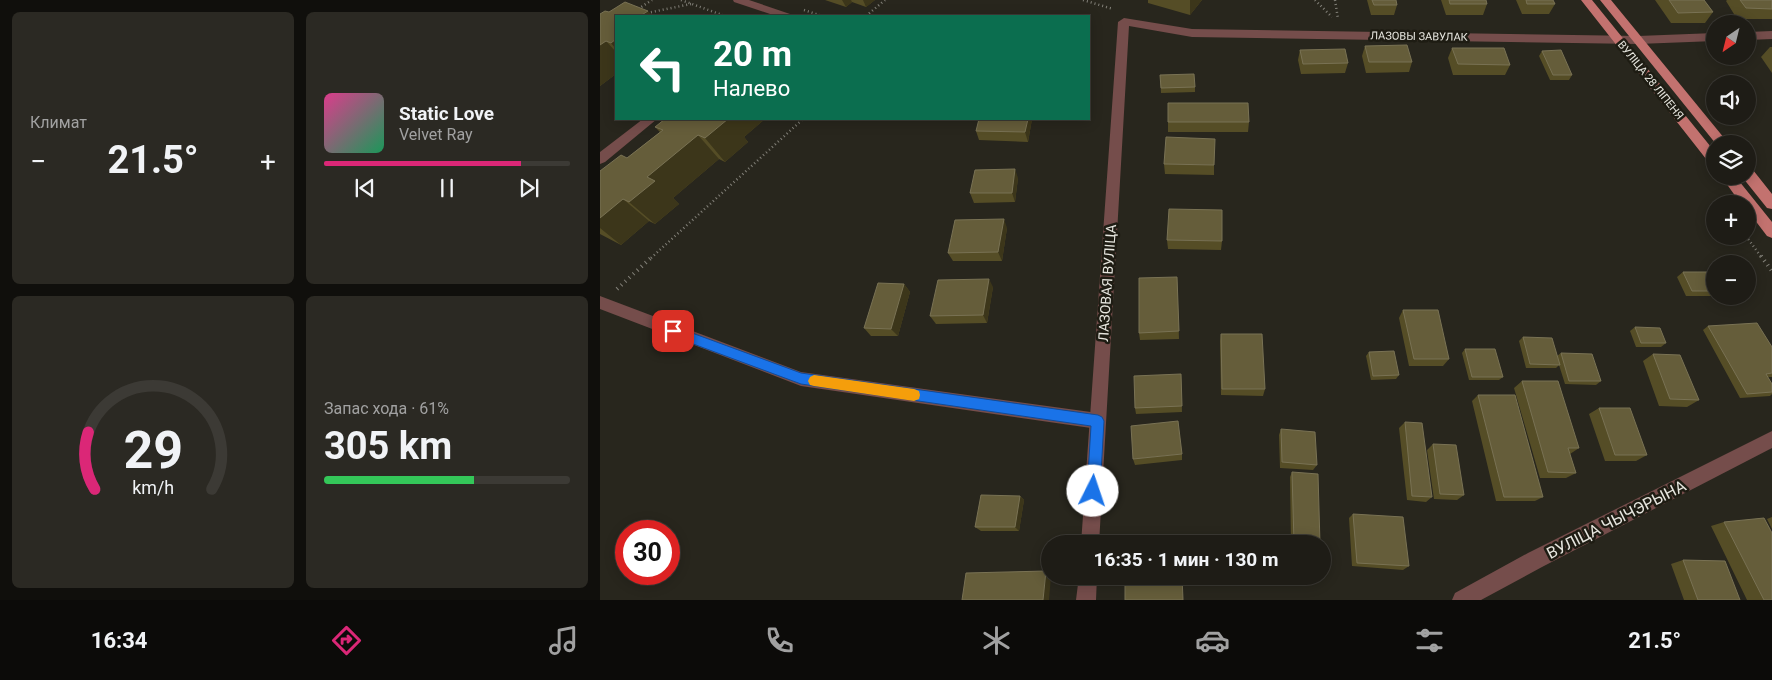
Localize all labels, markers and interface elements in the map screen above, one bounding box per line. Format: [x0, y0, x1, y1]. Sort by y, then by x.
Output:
north arrow [1706, 15, 1756, 65]
map controls [1706, 15, 1756, 305]
street label: ЛАЗОВЫ ЗАВУЛАК [1370, 29, 1469, 44]
text: 20 m [713, 34, 792, 75]
icon: left [630, 35, 695, 100]
street label: ВУЛІЦА 28 ЛІПЕНЯ [1615, 39, 1686, 122]
button: sound [1706, 75, 1756, 125]
text: Налево [713, 76, 790, 101]
text: Static Love [399, 102, 494, 125]
text: Климат [30, 113, 87, 132]
text: Velvet Ray [399, 125, 473, 144]
button: layers [1706, 135, 1756, 185]
text: 21.5° [107, 138, 199, 182]
text: − [30, 145, 46, 178]
text: + [260, 145, 276, 178]
icon: previous [351, 174, 379, 202]
icon: pause [433, 174, 461, 202]
icon: next [515, 174, 543, 202]
button: + [1706, 195, 1756, 245]
street label: ЛАЗОВАЯ ВУЛІЦА [1095, 224, 1119, 342]
button: − [1706, 255, 1756, 305]
pin [652, 310, 694, 352]
icon: arrive [659, 317, 687, 345]
text: Запас хода · 61% [324, 399, 449, 418]
text: 29 [123, 420, 183, 481]
text: 305 km [324, 424, 452, 468]
position arrow [1066, 464, 1118, 516]
street label: ВУЛІЦА ЧЫЧЭРЫНА [1543, 476, 1690, 563]
text: km/h [132, 477, 174, 498]
speed limit sign: 30 [615, 520, 680, 585]
text: 16:35 · 1 мин · 130 m [1094, 548, 1278, 571]
icon: directions [329, 623, 364, 658]
icon: music [546, 623, 581, 658]
icon: phone [762, 623, 797, 658]
icon: climate [979, 623, 1014, 658]
icon: car [1195, 623, 1230, 658]
icon: filters [1412, 623, 1447, 658]
text: 16:34 [91, 628, 147, 653]
text: 21.5° [1628, 628, 1681, 653]

